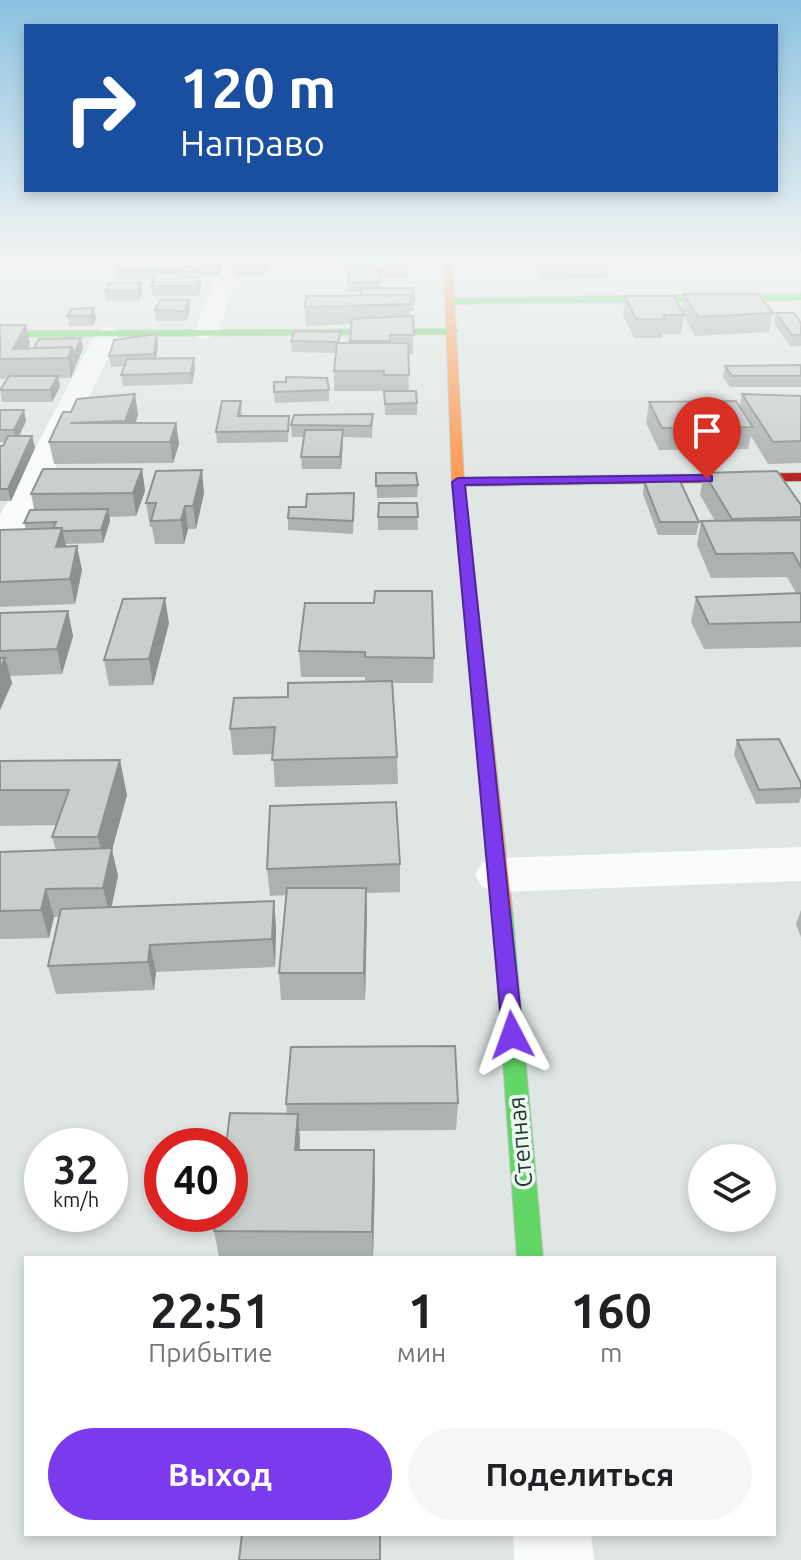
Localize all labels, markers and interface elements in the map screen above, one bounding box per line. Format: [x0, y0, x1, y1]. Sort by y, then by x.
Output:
icon: right [48, 56, 152, 160]
text: 120 m [180, 56, 336, 119]
text: Направо [180, 122, 325, 163]
pin [673, 397, 741, 479]
icon: arrive [685, 409, 729, 453]
position arrow [470, 993, 554, 1077]
street label: Степная [503, 1095, 537, 1189]
speed limit sign: 40 [144, 1128, 248, 1232]
map controls [688, 1144, 776, 1232]
button: layers [688, 1144, 776, 1232]
text: 32 [53, 1147, 99, 1192]
text: km/h [53, 1188, 99, 1211]
text: 22:51 [150, 1283, 270, 1337]
text: 1 [408, 1283, 435, 1337]
text: 160 [571, 1283, 652, 1337]
text: Прибытие [148, 1338, 273, 1367]
text: мин [397, 1338, 446, 1367]
text: m [600, 1338, 622, 1367]
button: Выход [48, 1428, 392, 1520]
button: Поделиться [408, 1428, 752, 1520]

